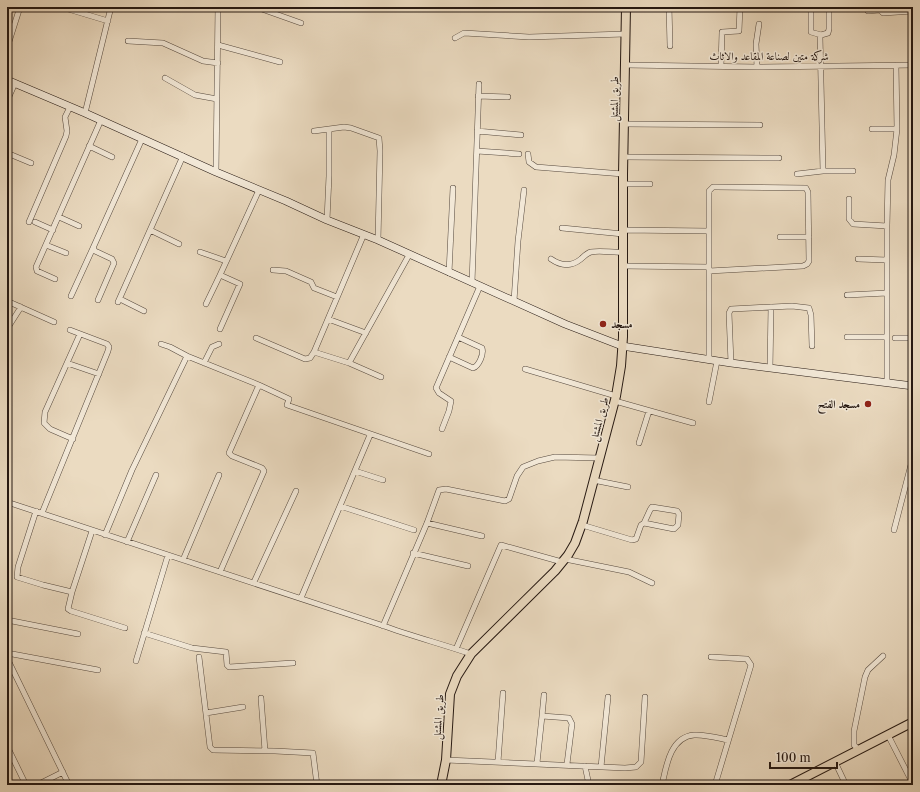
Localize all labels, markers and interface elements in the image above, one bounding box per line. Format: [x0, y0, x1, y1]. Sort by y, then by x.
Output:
street label: شركة متين لصناعة المقاعد والاثاث [709, 49, 829, 64]
street label: طريق المشتل [607, 76, 623, 122]
place label: مسجد [611, 317, 633, 331]
marker: مسجد [598, 319, 608, 329]
street label: طريق المشتل [586, 395, 614, 443]
place label: مسجد الفتح [817, 397, 860, 414]
marker: مسجد الفتح [863, 399, 873, 409]
street label: طريق المشتل [429, 694, 449, 740]
scale bar [770, 744, 837, 770]
text: 100 m [776, 750, 811, 765]

